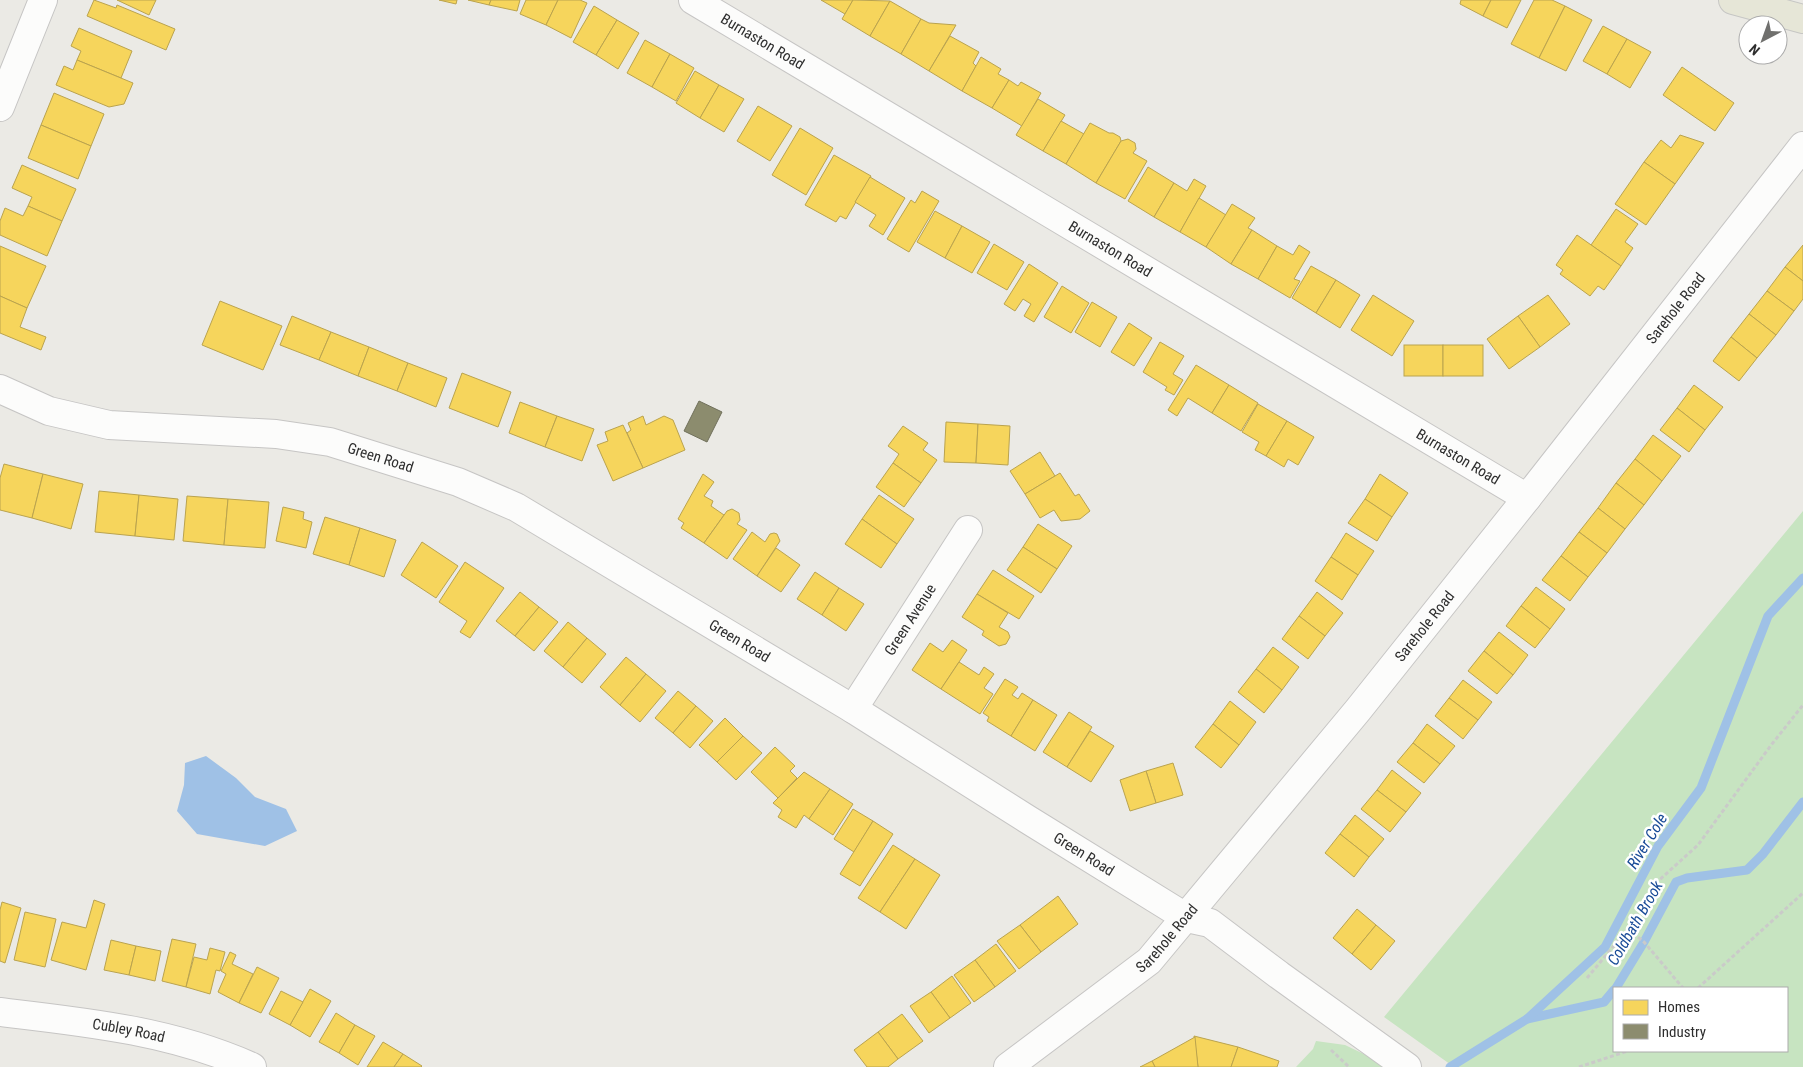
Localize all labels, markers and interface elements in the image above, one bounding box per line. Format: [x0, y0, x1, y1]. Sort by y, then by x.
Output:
street label: Burnaston Road [718, 10, 808, 73]
north arrow [1738, 15, 1788, 65]
text: N [1746, 41, 1763, 59]
street label: Burnaston Road [1065, 217, 1155, 281]
street label: Sarehole Road [1642, 269, 1709, 348]
street label: Burnaston Road [1413, 425, 1503, 489]
street label: Green Road [345, 439, 416, 477]
street label: Green Avenue [881, 581, 940, 659]
street label: Sarehole Road [1391, 587, 1458, 665]
street label: Green Road [706, 616, 773, 666]
water label: River Cole [1623, 810, 1671, 872]
street label: Green Road [1050, 829, 1118, 880]
water label: Coldbath Brook [1603, 877, 1667, 969]
street label: Sarehole Road [1132, 900, 1202, 977]
legend [1613, 987, 1788, 1052]
text: Homes [1658, 998, 1700, 1016]
street label: Cubley Road [91, 1015, 167, 1046]
text: Industry [1658, 1023, 1706, 1041]

